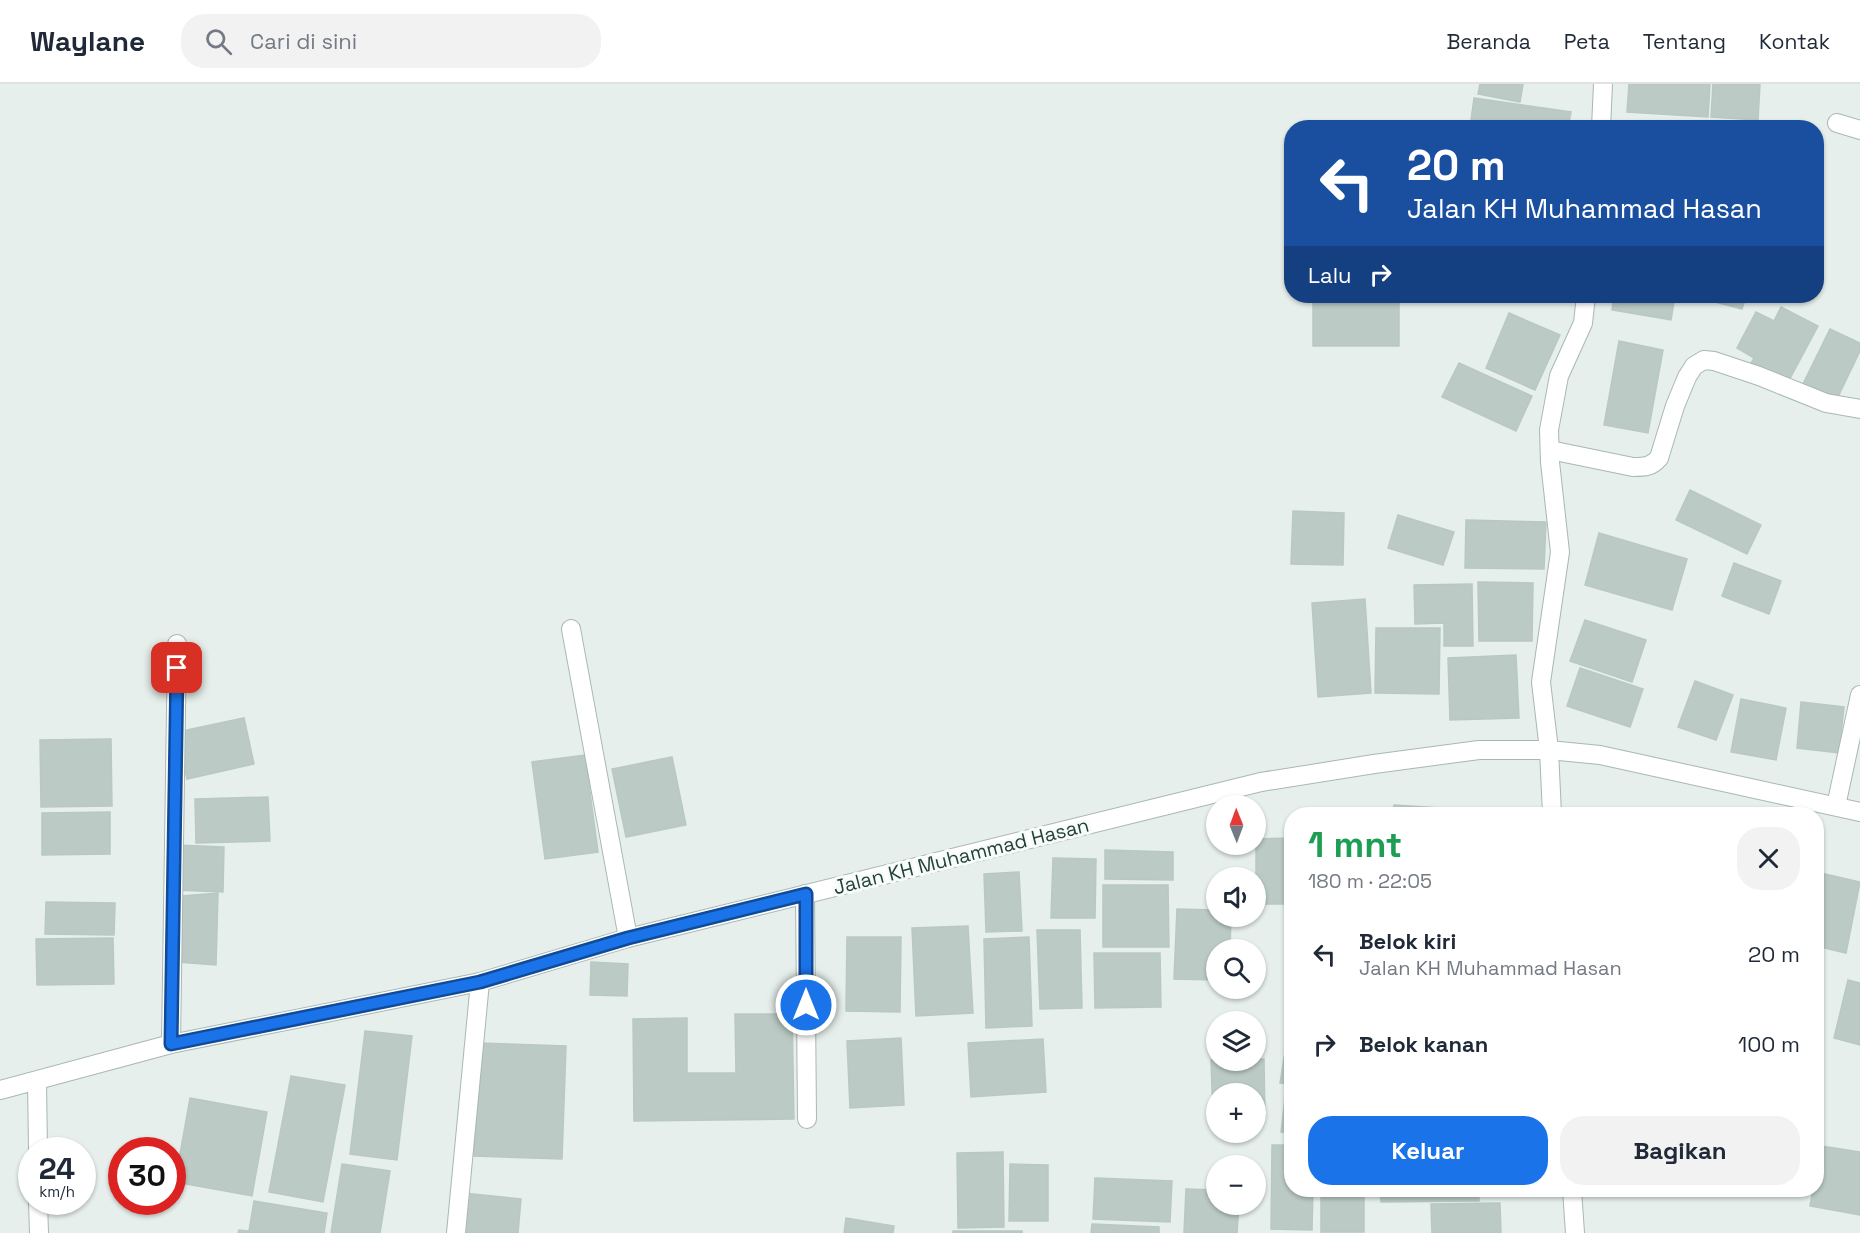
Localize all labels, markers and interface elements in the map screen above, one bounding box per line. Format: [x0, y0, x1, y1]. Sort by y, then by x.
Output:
search box [181, 14, 601, 68]
text: Waylane [30, 23, 145, 59]
icon: search [202, 25, 235, 58]
text: Cari di sini [250, 27, 357, 55]
text: Beranda [1446, 28, 1531, 55]
text: Peta [1564, 28, 1610, 55]
text: Tentang [1643, 28, 1726, 55]
text: Kontak [1759, 28, 1830, 55]
text: 20 m [1407, 139, 1506, 192]
icon: left [1308, 144, 1386, 222]
text: Jalan KH Muhammad Hasan [1407, 191, 1762, 226]
icon: right [1364, 258, 1397, 291]
text: Lalu [1308, 261, 1352, 289]
pin [151, 642, 202, 693]
icon: arrive [160, 651, 193, 684]
north arrow [1206, 795, 1266, 855]
map controls [1206, 795, 1266, 1215]
street label: Jalan KH Muhammad Hasan [830, 812, 1092, 900]
text: 1 mnt [1308, 822, 1402, 868]
button: close [1737, 827, 1800, 890]
button: sound [1206, 867, 1266, 927]
text: 180 m · 22:05 [1308, 868, 1432, 894]
text: Belok kiri [1359, 927, 1456, 955]
icon: left [1308, 938, 1341, 971]
button: search [1206, 939, 1266, 999]
text: 20 m [1748, 940, 1800, 968]
text: Jalan KH Muhammad Hasan [1359, 955, 1622, 981]
position arrow [774, 973, 838, 1037]
button: layers [1206, 1011, 1266, 1071]
icon: right [1308, 1028, 1341, 1061]
text: Belok kanan [1359, 1030, 1488, 1058]
text: 100 m [1738, 1030, 1800, 1058]
button: + [1206, 1083, 1266, 1143]
button: Keluar [1308, 1116, 1548, 1185]
button: Bagikan [1560, 1116, 1800, 1185]
speed limit sign: 30 [108, 1137, 186, 1215]
text: 24 [39, 1149, 75, 1188]
button: − [1206, 1155, 1266, 1215]
text: km/h [39, 1182, 75, 1201]

